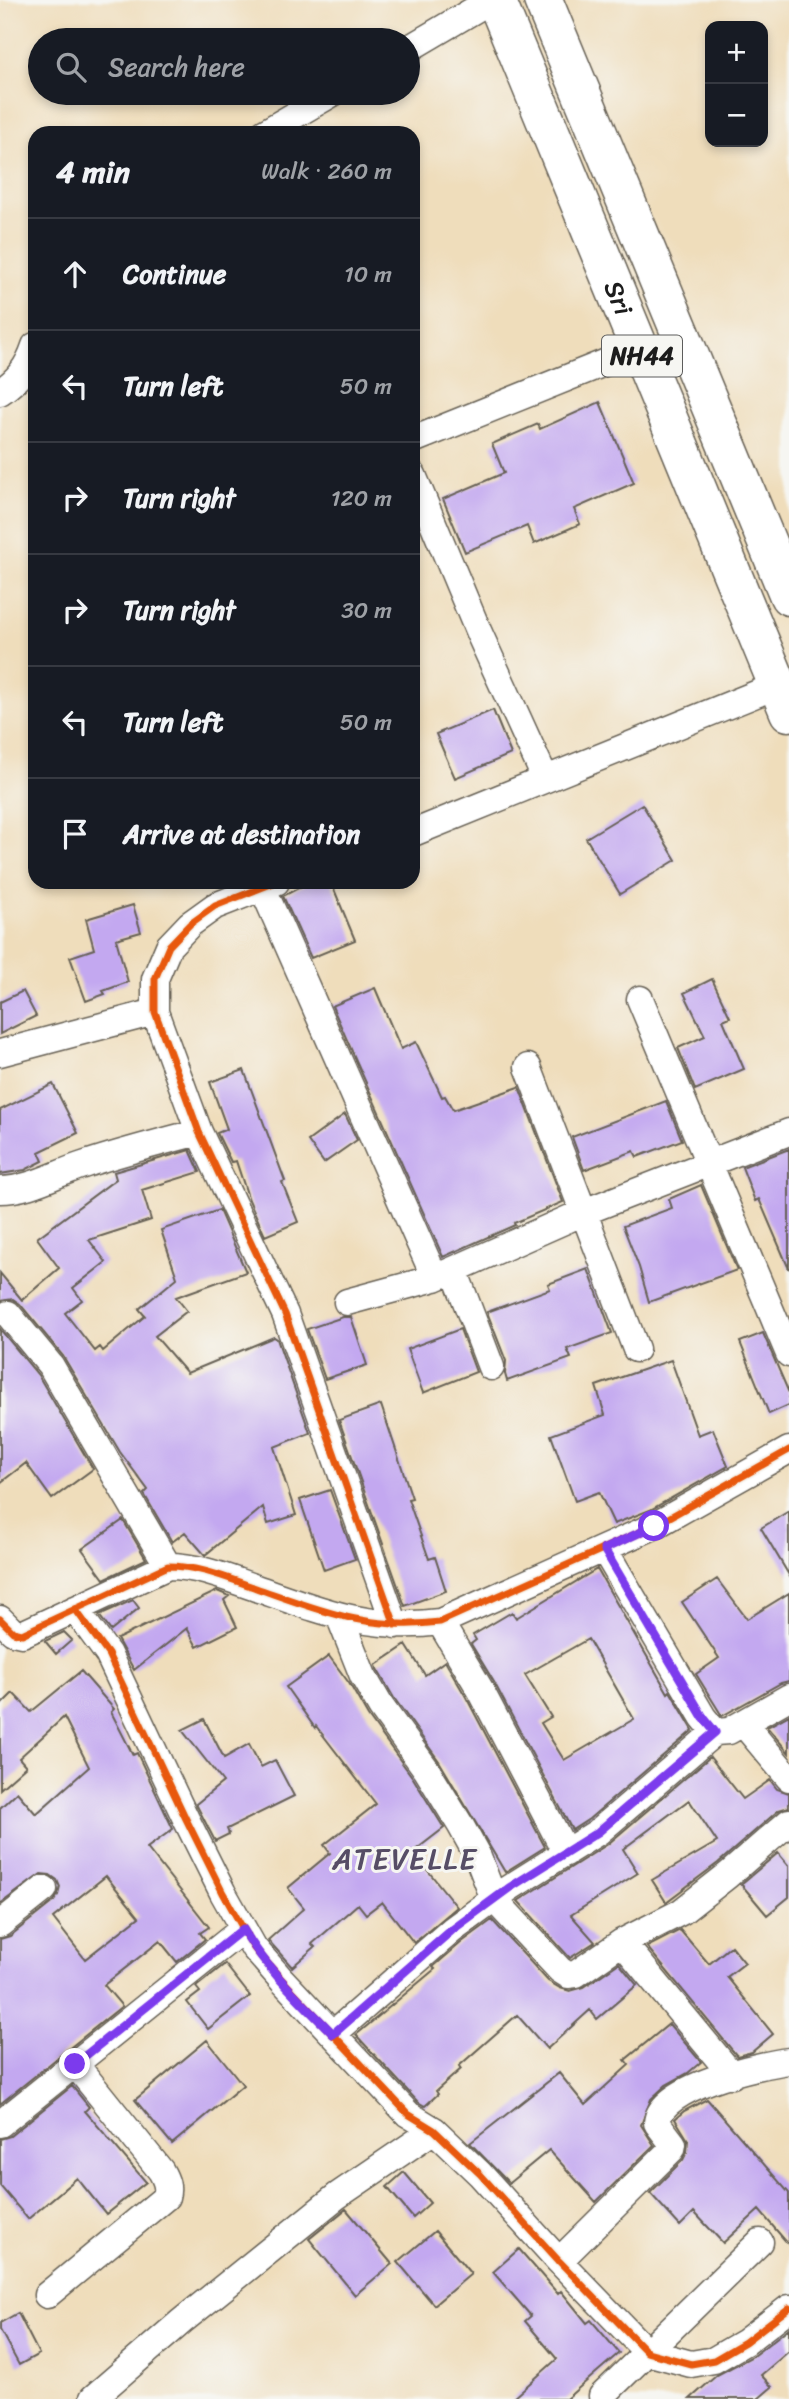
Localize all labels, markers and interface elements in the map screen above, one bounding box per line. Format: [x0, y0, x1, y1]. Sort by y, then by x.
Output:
map controls [705, 21, 768, 147]
button: + [705, 21, 768, 84]
search box [28, 28, 420, 105]
text: Search here [108, 44, 245, 90]
icon: search [52, 48, 90, 86]
button: − [705, 84, 768, 147]
text: 4 min [56, 145, 130, 199]
text: Walk · 260 m [261, 151, 392, 192]
text: Continue [123, 251, 226, 297]
text: 10 m [344, 254, 392, 295]
icon: ahead [56, 255, 94, 293]
street label: Sri [591, 273, 647, 323]
road number: NH44 [602, 335, 682, 376]
text: Turn left [123, 363, 223, 409]
text: 50 m [340, 366, 392, 407]
icon: left [56, 367, 94, 405]
text: Turn right [123, 475, 236, 521]
text: 120 m [331, 478, 392, 519]
icon: right [56, 479, 94, 517]
text: Turn right [123, 587, 236, 633]
text: 30 m [341, 590, 392, 631]
icon: right [56, 591, 94, 629]
text: Turn left [123, 699, 223, 745]
text: 50 m [340, 702, 392, 743]
icon: left [56, 703, 94, 741]
text: Arrive at destination [123, 811, 360, 857]
icon: arrive [56, 815, 94, 853]
route start [638, 1510, 669, 1541]
district label: ATEVELLE [331, 1832, 478, 1886]
route end [59, 2048, 90, 2079]

